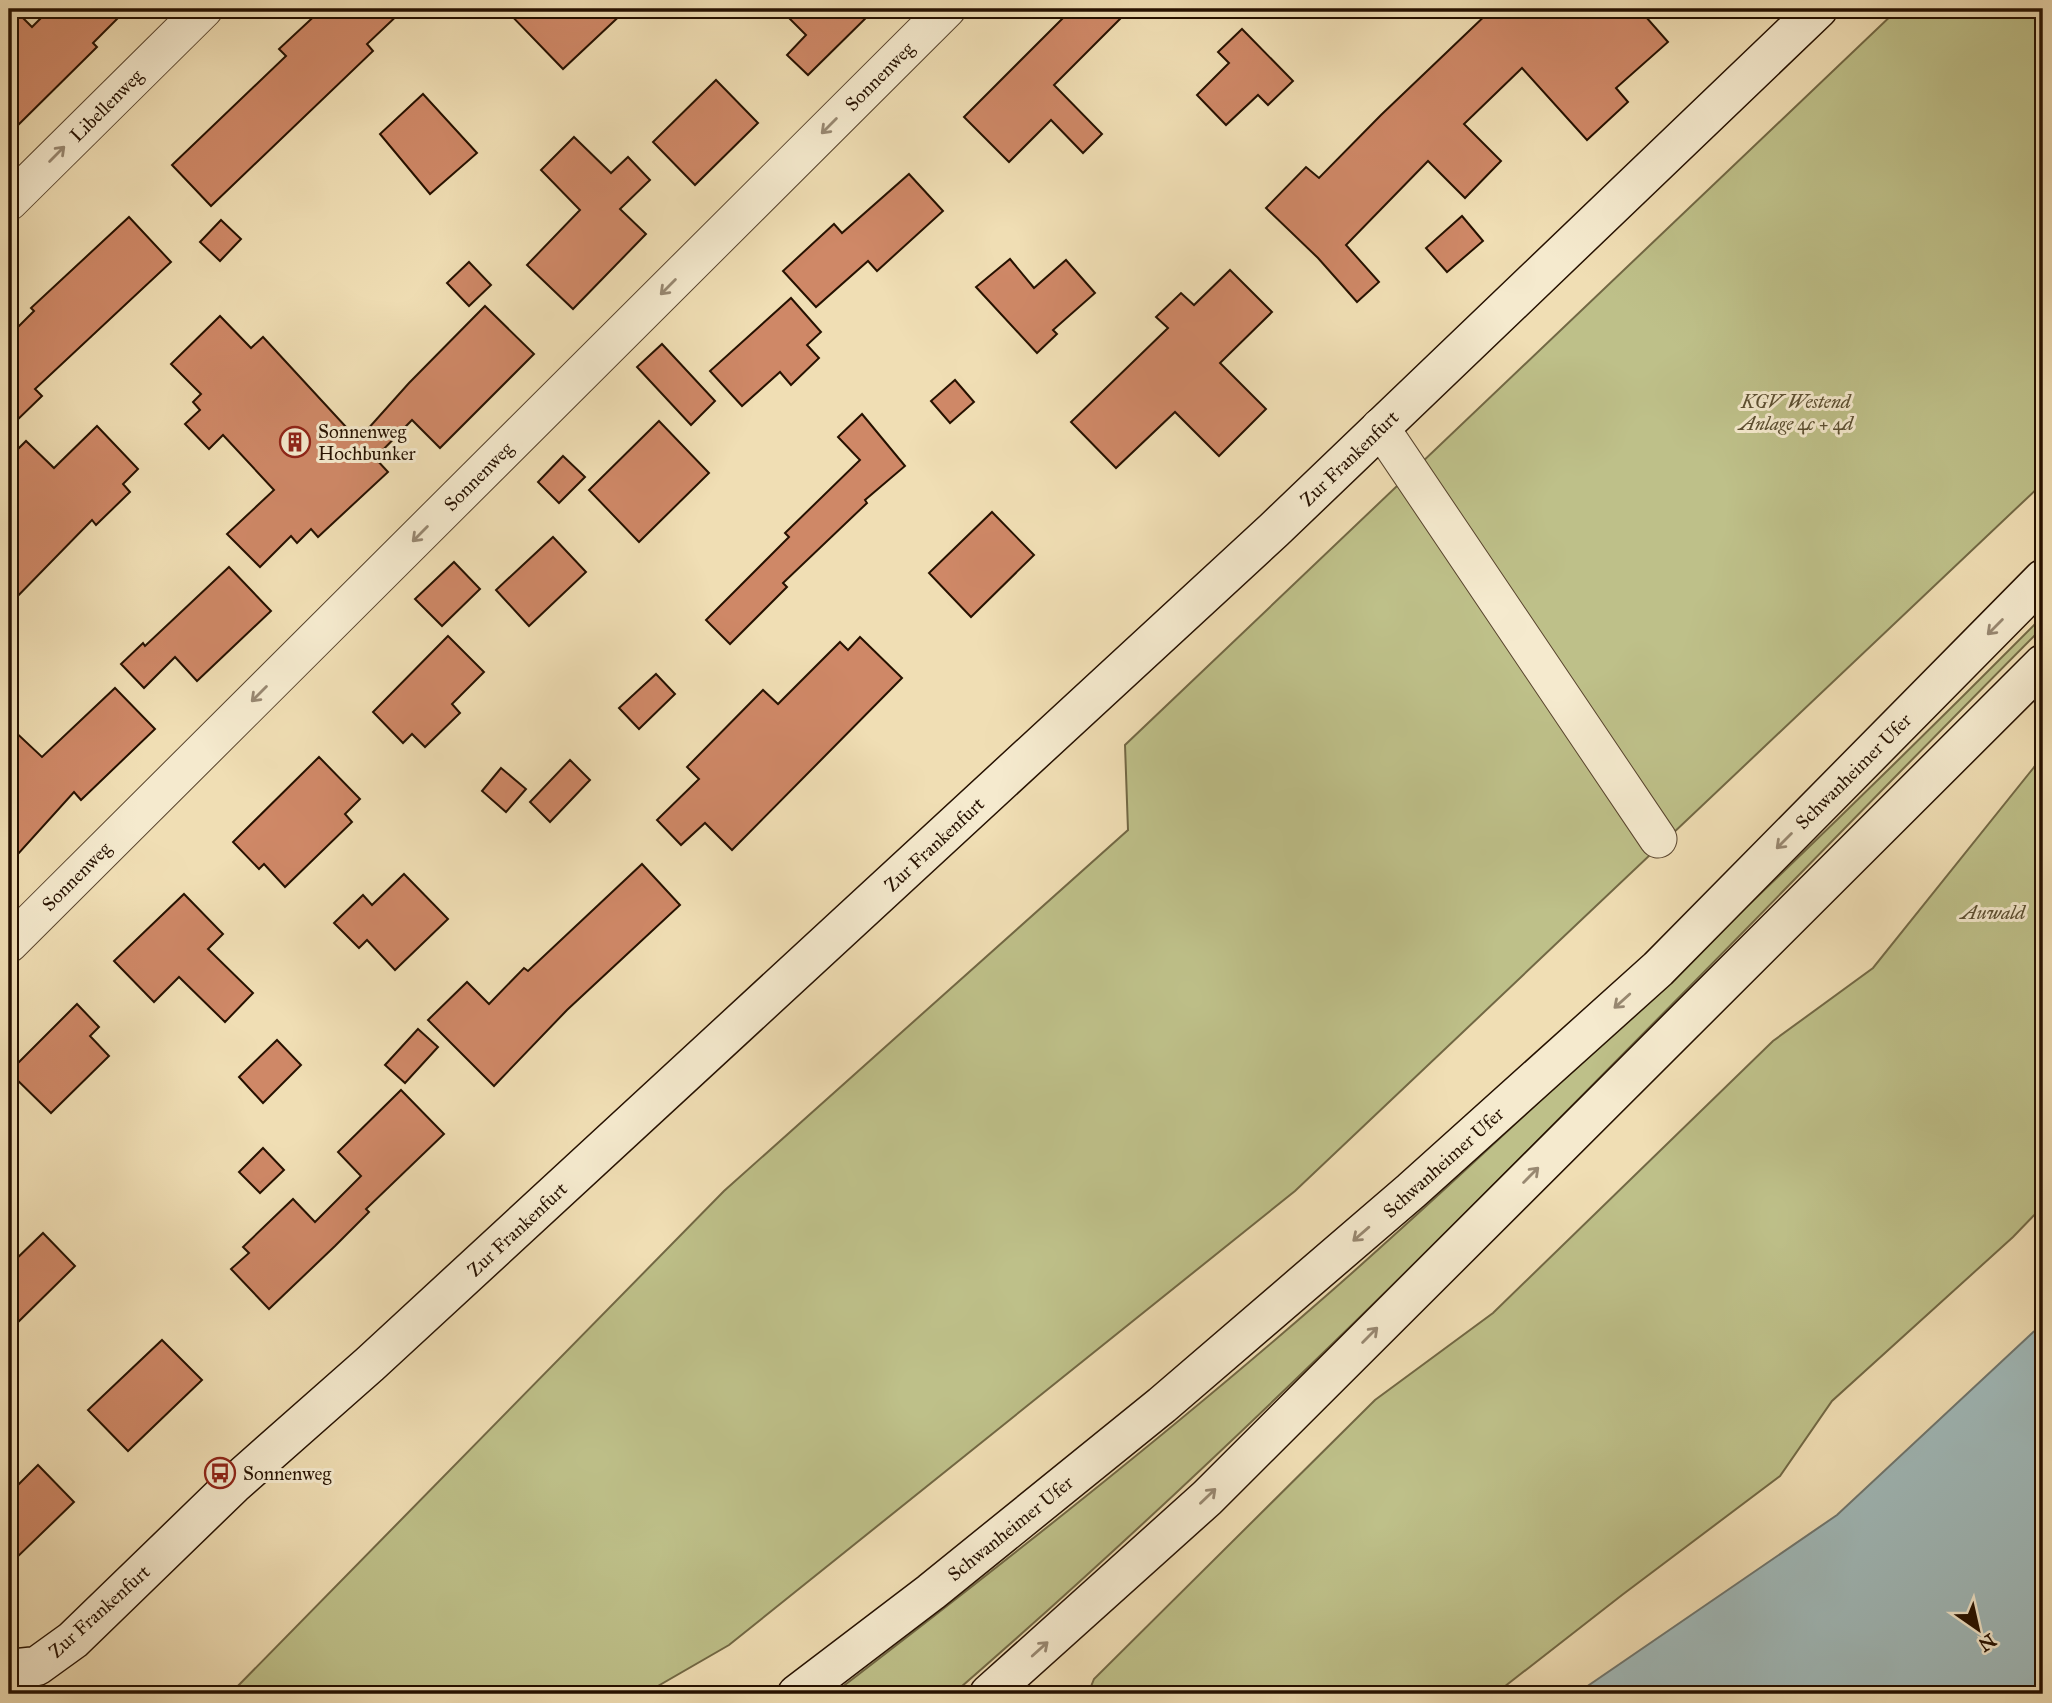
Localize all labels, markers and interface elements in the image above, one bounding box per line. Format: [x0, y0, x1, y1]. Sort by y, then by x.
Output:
street label: Sonnenweg [840, 37, 919, 116]
street label: Libellenweg [65, 64, 148, 147]
one-way arrow [821, 117, 838, 134]
one-way arrow [49, 145, 66, 162]
one-way arrow [660, 278, 677, 295]
park label: KGV Westend Anlage 4c + 4d [1737, 390, 1854, 435]
street label: Zur Frankenfurt [1295, 406, 1404, 511]
place label: Sonnenweg Hochbunker [318, 420, 417, 465]
building icon: Sonnenweg Hochbunker [278, 425, 312, 459]
street label: Sonnenweg [439, 437, 518, 516]
one-way arrow [412, 525, 429, 542]
one-way arrow [1987, 619, 2004, 636]
one-way arrow [251, 686, 268, 703]
street label: Schwanheimer Ufer [1791, 708, 1917, 834]
street label: Zur Frankenfurt [880, 792, 989, 896]
one-way arrow [1775, 833, 1792, 850]
street label: Sonnenweg [37, 837, 116, 916]
park label: Auwald [1959, 901, 2026, 924]
one-way arrow [1613, 993, 1631, 1009]
street label: Schwanheimer Ufer [1378, 1102, 1509, 1223]
one-way arrow [1522, 1167, 1539, 1184]
street label: Zur Frankenfurt [463, 1177, 572, 1281]
one-way arrow [1352, 1226, 1370, 1242]
one-way arrow [1361, 1327, 1378, 1344]
bus stop icon: Sonnenweg [203, 1456, 237, 1490]
place label: Sonnenweg [243, 1462, 331, 1486]
street label: Schwanheimer Ufer [943, 1470, 1078, 1586]
one-way arrow [1200, 1487, 1217, 1504]
street label: Zur Frankenfurt [44, 1560, 155, 1663]
north arrow [1944, 1594, 2014, 1664]
text: N [1974, 1629, 2000, 1657]
one-way arrow [1031, 1640, 1048, 1657]

